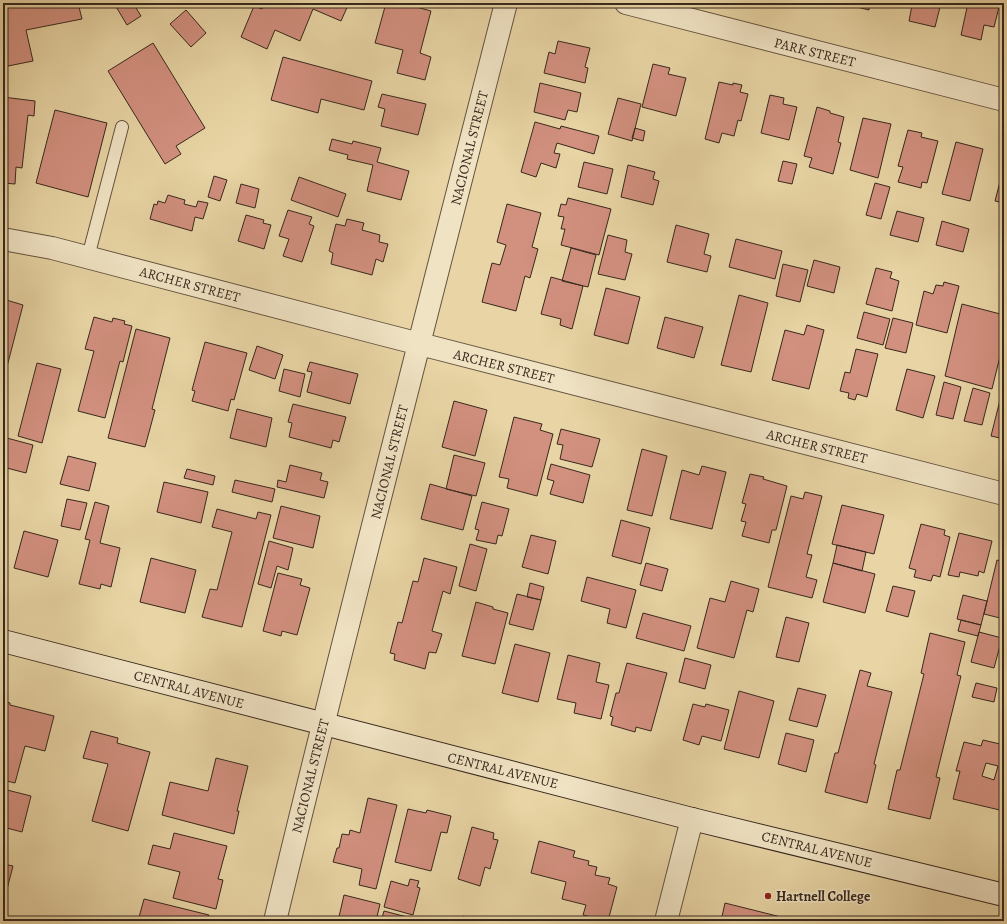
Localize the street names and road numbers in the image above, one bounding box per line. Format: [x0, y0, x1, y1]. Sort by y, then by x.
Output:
street label: PARK STREET [772, 33, 858, 72]
street label: NACIONAL STREET [446, 89, 493, 207]
street label: ARCHER STREET [137, 262, 243, 307]
street label: ARCHER STREET [450, 345, 557, 388]
street label: NACIONAL STREET [366, 403, 413, 521]
street label: ARCHER STREET [763, 425, 870, 468]
street label: CENTRAL AVENUE [132, 666, 246, 713]
street label: NACIONAL STREET [287, 717, 334, 835]
street label: CENTRAL AVENUE [446, 748, 560, 793]
street label: CENTRAL AVENUE [760, 827, 874, 872]

